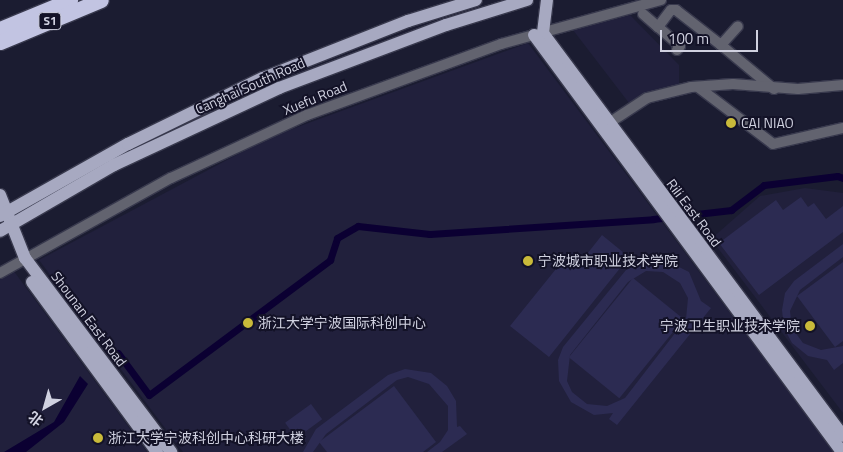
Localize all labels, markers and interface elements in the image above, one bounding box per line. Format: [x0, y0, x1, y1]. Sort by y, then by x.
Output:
road number: S1 [38, 12, 62, 30]
scale bar [663, 20, 760, 52]
text: 100 m [668, 27, 709, 50]
street label: Canghai South Road [193, 54, 307, 118]
street label: Xuefu Road [281, 78, 349, 118]
place label: CAI NIAO [741, 115, 794, 131]
marker: CAI NIAO [725, 117, 737, 129]
street label: Rili East Road [663, 176, 725, 250]
place label: 宁波城市职业技术学院 [538, 253, 678, 269]
marker: 宁波城市职业技术学院 [522, 255, 534, 267]
street label: Shounan East Road [48, 268, 130, 370]
place label: 浙江大学宁波国际科创中心 [258, 315, 426, 331]
marker: 浙江大学宁波国际科创中心 [242, 317, 254, 329]
place label: 宁波卫生职业技术学院 [660, 318, 800, 334]
marker: 宁波卫生职业技术学院 [804, 320, 816, 332]
north arrow [20, 382, 70, 432]
text: 北 [23, 407, 47, 432]
place label: 浙江大学宁波科创中心科研大楼 [108, 430, 304, 446]
marker: 浙江大学宁波科创中心科研大楼 [92, 432, 104, 444]

